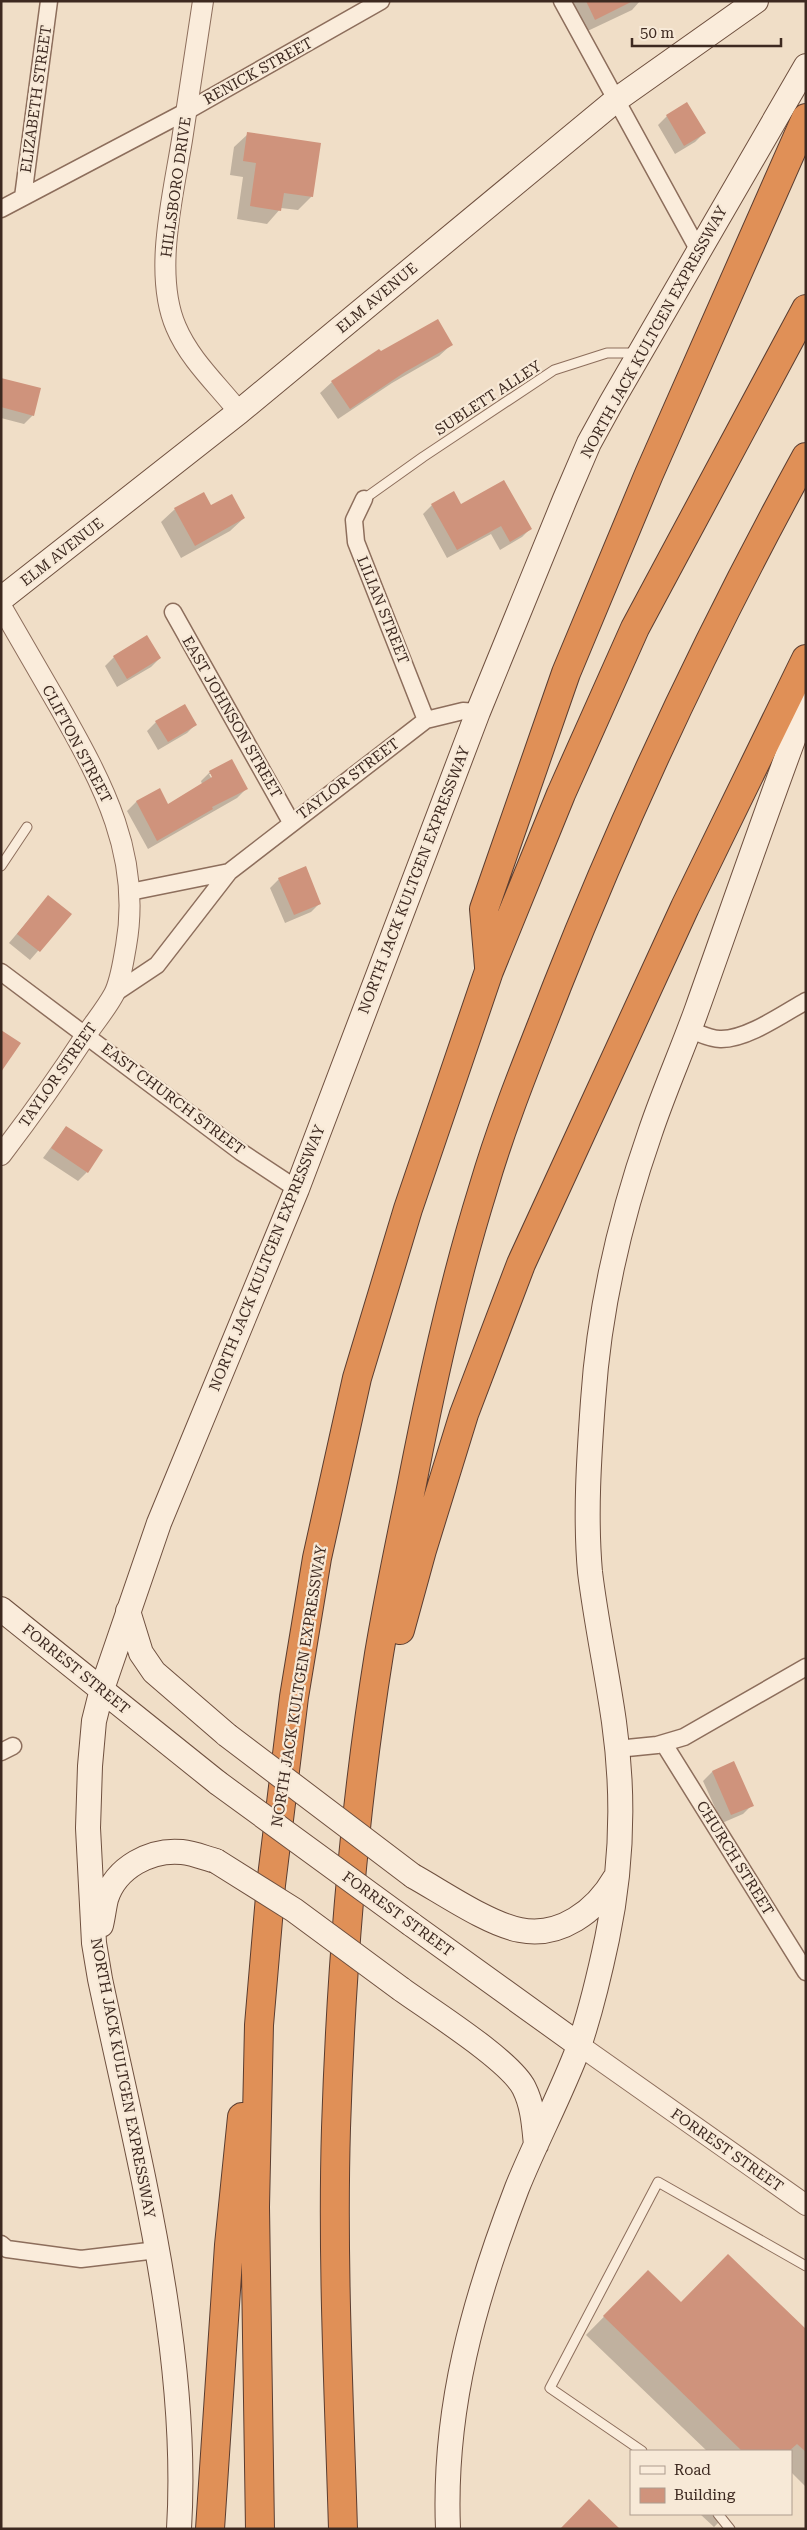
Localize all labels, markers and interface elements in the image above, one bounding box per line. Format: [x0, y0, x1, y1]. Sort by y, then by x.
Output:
scale bar [632, 15, 781, 47]
street label: ELIZABETH STREET [17, 24, 55, 174]
text: 50 m [640, 24, 675, 42]
street label: RENICK STREET [200, 34, 316, 108]
street label: HILLSBORO DRIVE [157, 116, 195, 258]
street label: NORTH JACK KULTGEN EXPRESSWAY [577, 202, 731, 461]
street label: ELM AVENUE [333, 259, 421, 337]
street label: SUBLETT ALLEY [432, 357, 545, 439]
street label: ELM AVENUE [17, 514, 107, 590]
street label: LILIAN STREET [353, 553, 413, 667]
street label: EAST JOHNSON STREET [178, 633, 286, 801]
street label: CLIFTON STREET [38, 682, 116, 806]
street label: TAYLOR STREET [293, 735, 403, 823]
street label: NORTH JACK KULTGEN EXPRESSWAY [354, 743, 474, 1016]
street label: TAYLOR STREET [15, 1019, 101, 1131]
street label: EAST CHURCH STREET [98, 1039, 248, 1159]
street label: NORTH JACK KULTGEN EXPRESSWAY [205, 1122, 329, 1394]
street label: NORTH JACK KULTGEN EXPRESSWAY [268, 1543, 330, 1828]
street label: FORREST STREET [19, 1620, 133, 1718]
street label: CHURCH STREET [693, 1797, 777, 1919]
street label: FORREST STREET [339, 1868, 457, 1960]
street label: NORTH JACK KULTGEN EXPRESSWAY [87, 1936, 159, 2220]
street label: FORREST STREET [667, 2104, 787, 2196]
legend [630, 2450, 792, 2515]
text: Road [674, 2461, 711, 2479]
text: Building [674, 2486, 736, 2504]

